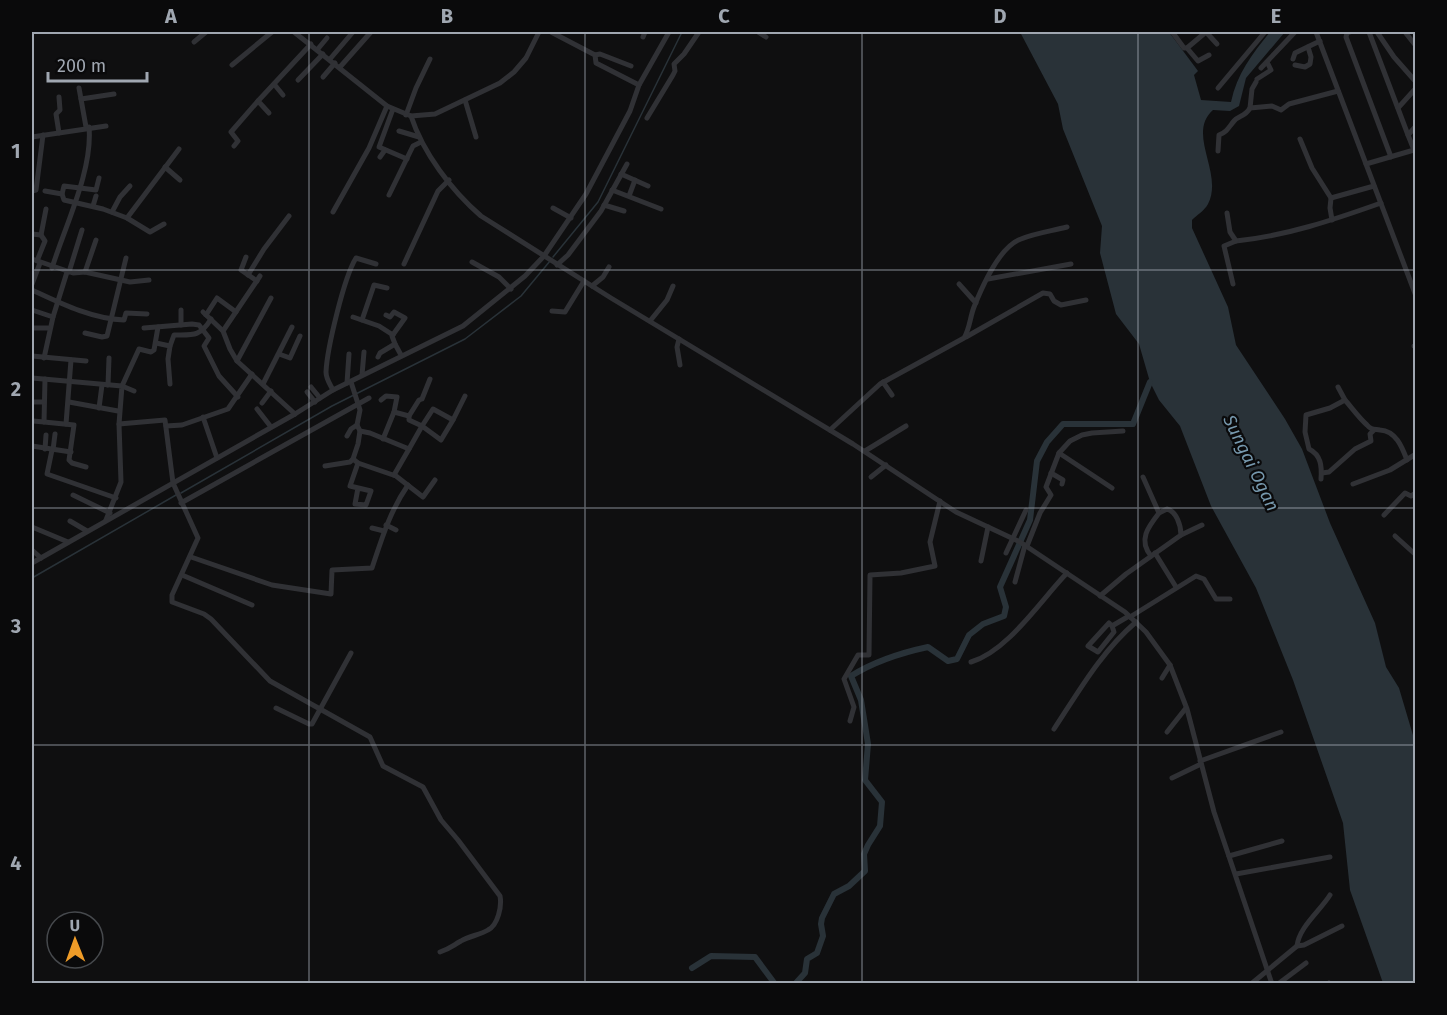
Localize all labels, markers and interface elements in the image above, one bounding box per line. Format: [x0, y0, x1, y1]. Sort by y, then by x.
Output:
text: A [164, 4, 178, 28]
text: B [441, 4, 453, 28]
text: C [718, 4, 730, 28]
text: D [993, 4, 1007, 28]
text: E [1271, 4, 1281, 28]
scale bar [48, 45, 147, 83]
text: 200 m [57, 55, 106, 77]
text: 1 [11, 139, 21, 163]
text: 2 [11, 377, 21, 401]
water label: Sungai Ogan [1218, 410, 1284, 515]
text: 3 [10, 614, 21, 638]
text: 4 [10, 851, 22, 875]
north arrow [45, 910, 105, 970]
text: U [69, 916, 80, 935]

